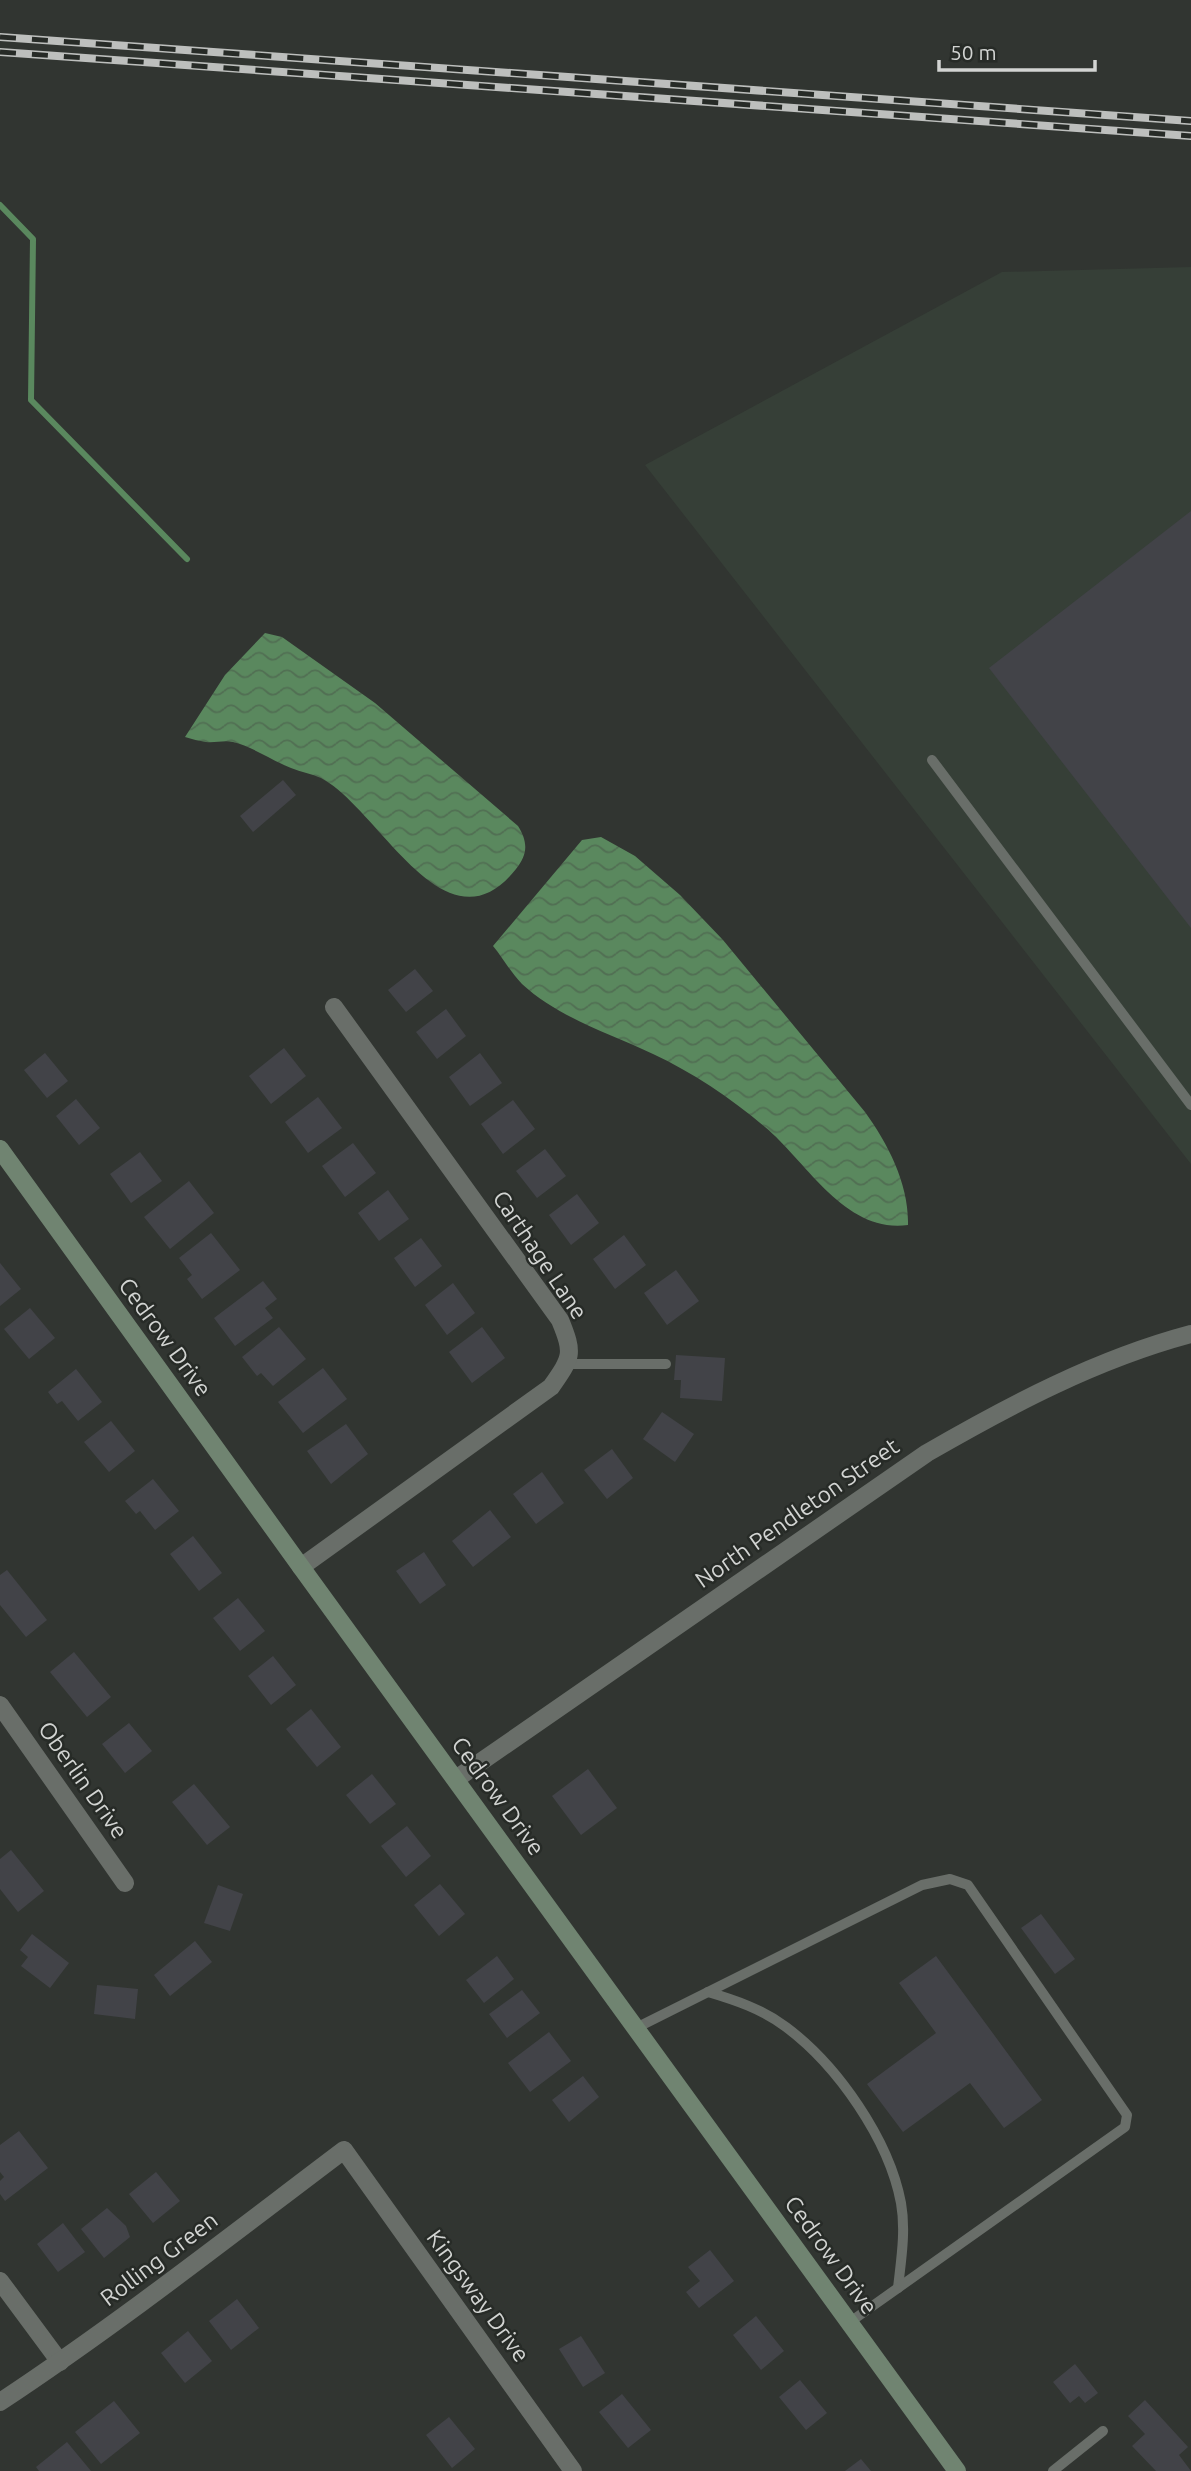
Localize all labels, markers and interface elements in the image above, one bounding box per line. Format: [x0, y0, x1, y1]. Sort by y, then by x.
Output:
scale bar [939, 28, 1095, 72]
text: 50 m [950, 40, 997, 64]
street label: Carthage Lane [488, 1186, 593, 1324]
street label: Cedrow Drive [114, 1273, 217, 1401]
street label: North Pendleton Street [690, 1433, 903, 1592]
street label: Oberlin Drive [34, 1716, 133, 1843]
street label: Cedrow Drive [447, 1732, 550, 1860]
street label: Cedrow Drive [780, 2191, 883, 2319]
street label: Rolling Green [95, 2207, 222, 2311]
street label: Kingsway Drive [422, 2225, 535, 2366]

